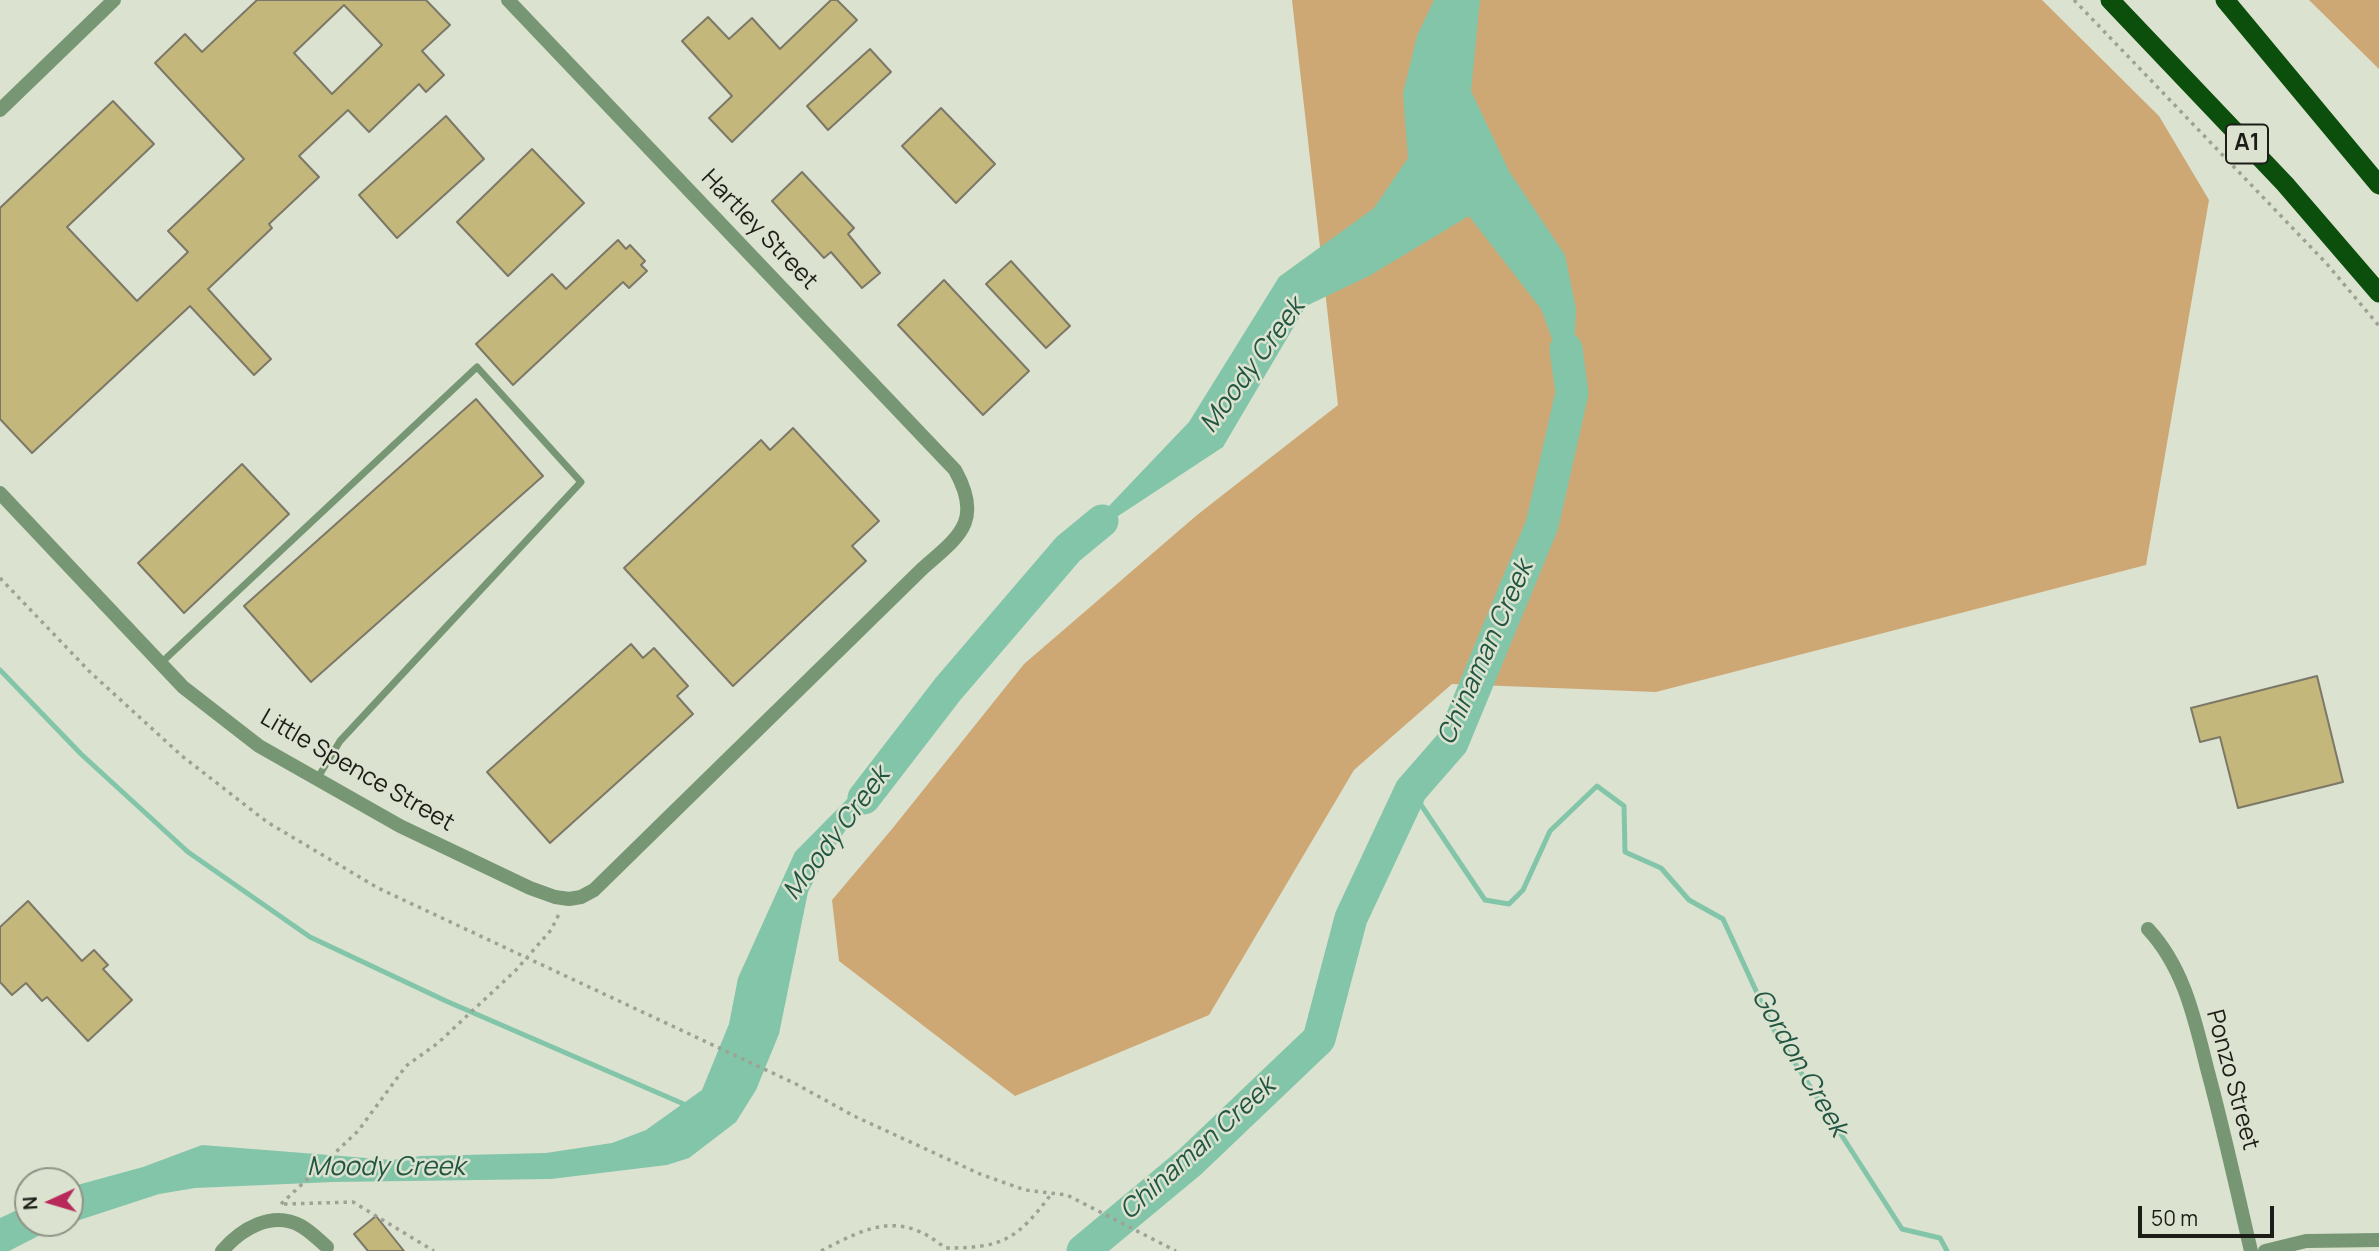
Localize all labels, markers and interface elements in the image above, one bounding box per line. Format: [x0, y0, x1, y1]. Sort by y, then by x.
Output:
road number: A1 [2226, 125, 2268, 164]
street label: Hartley Street [695, 164, 823, 296]
water label: Moody Creek [1194, 293, 1312, 439]
water label: Chinaman Creek [1431, 556, 1541, 750]
street label: Little Spence Street [255, 704, 459, 838]
water label: Moody Creek [777, 762, 897, 906]
water label: Gordon Creek [1744, 984, 1854, 1142]
street label: Ponzo Street [2199, 1007, 2265, 1153]
water label: Chinaman Creek [1114, 1071, 1282, 1227]
water label: Moody Creek [307, 1152, 465, 1184]
north arrow [14, 1167, 84, 1237]
scale bar [2141, 1192, 2278, 1236]
text: N [17, 1196, 43, 1211]
text: 50 m [2151, 1204, 2198, 1232]

